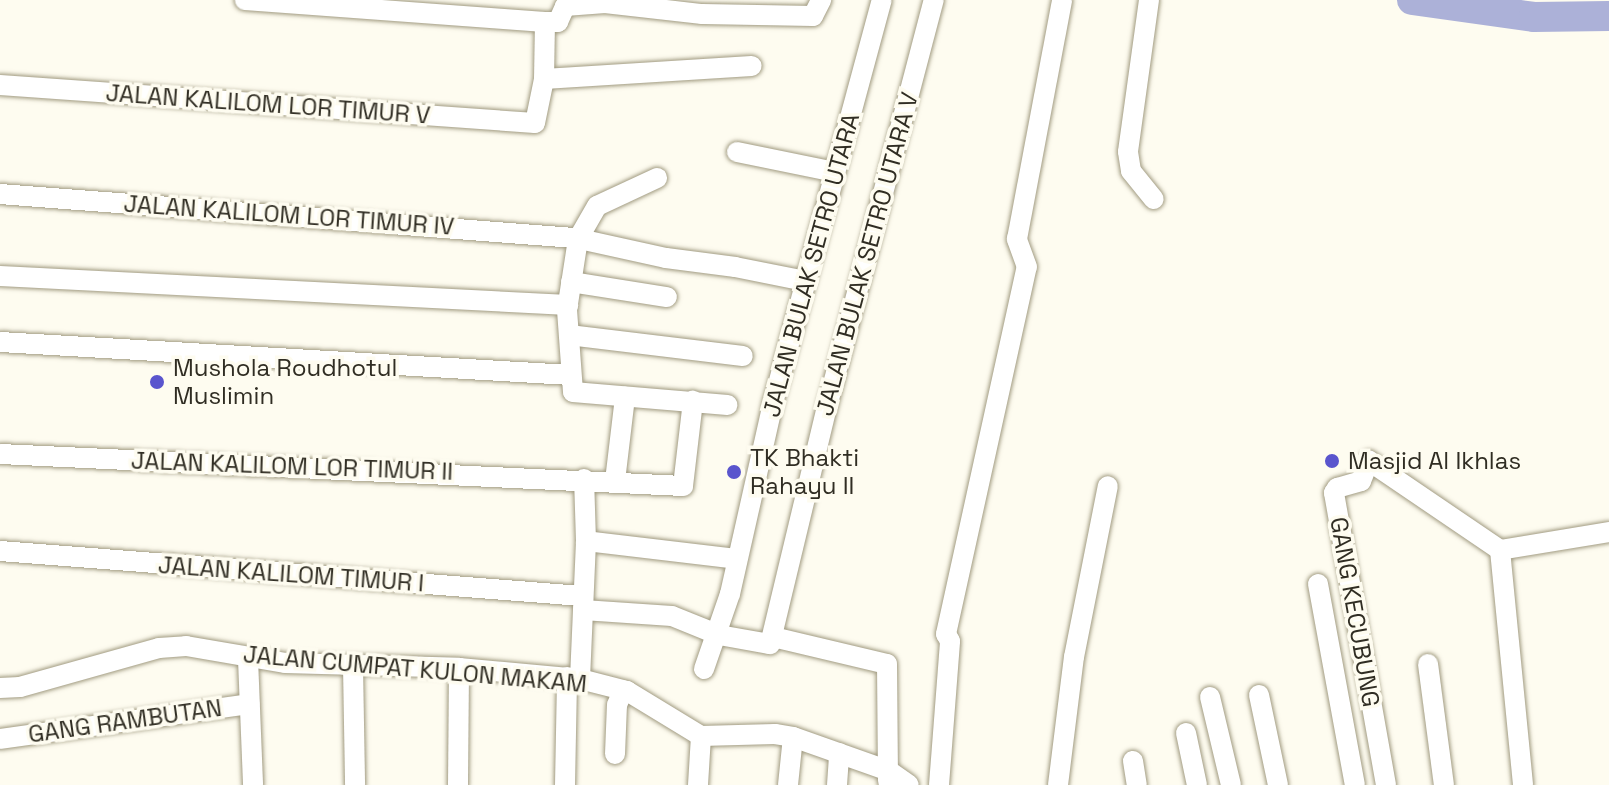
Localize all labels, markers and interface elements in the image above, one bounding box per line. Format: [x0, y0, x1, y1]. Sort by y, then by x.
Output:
street label: JALAN KALILOM LOR TIMUR V [104, 78, 432, 130]
street label: JALAN BULAK SETRO UTARA V [810, 89, 924, 419]
street label: JALAN BULAK SETRO UTARA [757, 110, 865, 420]
street label: JALAN KALILOM LOR TIMUR IV [122, 189, 456, 241]
place label: Mushola Roudhotul Muslimin [173, 354, 397, 410]
marker: Mushola Roudhotul Muslimin [148, 373, 166, 391]
place label: TK Bhakti Rahayu II [750, 444, 859, 500]
street label: JALAN KALILOM LOR TIMUR II [130, 446, 454, 486]
place label: Masjid Al Ikhlas [1348, 447, 1521, 475]
marker: Masjid Al Ikhlas [1323, 452, 1341, 470]
marker: TK Bhakti Rahayu II [725, 463, 743, 481]
street label: GANG KECUBUNG [1324, 515, 1386, 709]
street label: JALAN KALILOM TIMUR I [157, 550, 425, 598]
street label: JALAN CUMPAT KULON MAKAM [242, 640, 588, 698]
street label: GANG RAMBUTAN [26, 693, 224, 749]

